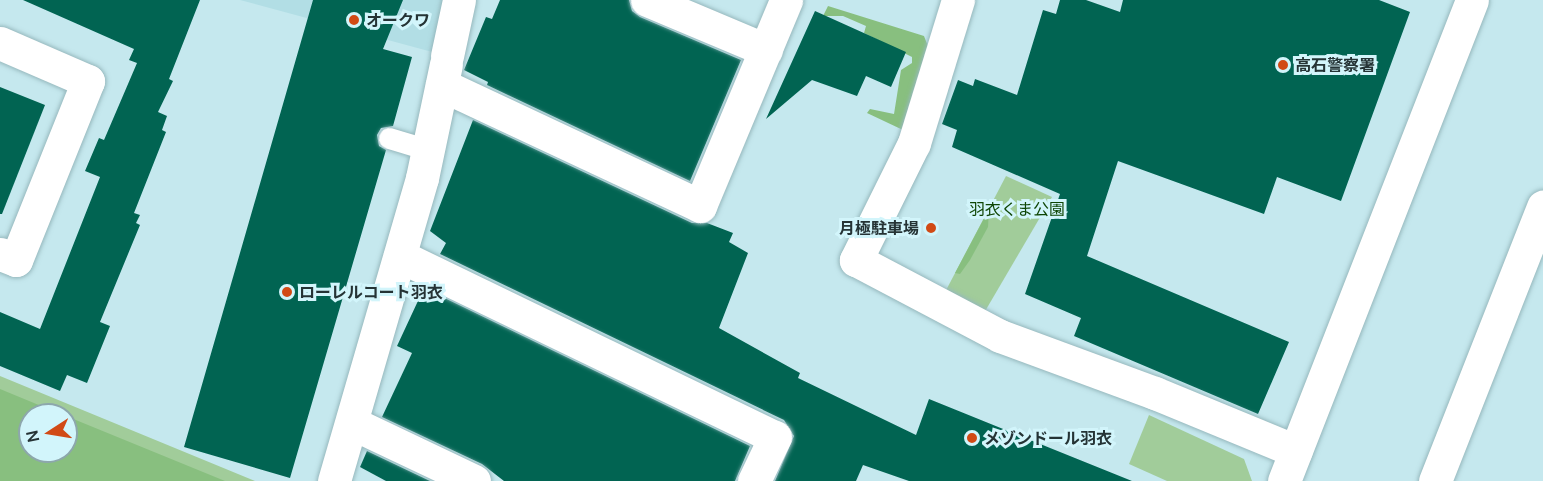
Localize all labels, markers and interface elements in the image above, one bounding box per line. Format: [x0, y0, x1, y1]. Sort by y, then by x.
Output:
place label: オークワ [366, 10, 430, 30]
marker: オークワ [347, 13, 361, 27]
place label: 高石警察署 [1295, 55, 1375, 75]
marker: 高石警察署 [1276, 58, 1290, 72]
park label: 羽衣くま公園 [969, 199, 1065, 219]
place label: 月極駐車場 [839, 218, 919, 238]
marker: 月極駐車場 [924, 221, 938, 235]
place label: ローレルコート羽衣 [299, 282, 443, 302]
marker: ローレルコート羽衣 [280, 285, 294, 299]
north arrow [18, 403, 78, 463]
text: N [20, 428, 44, 444]
place label: メゾンドール羽衣 [984, 428, 1112, 448]
marker: メゾンドール羽衣 [965, 431, 979, 445]

